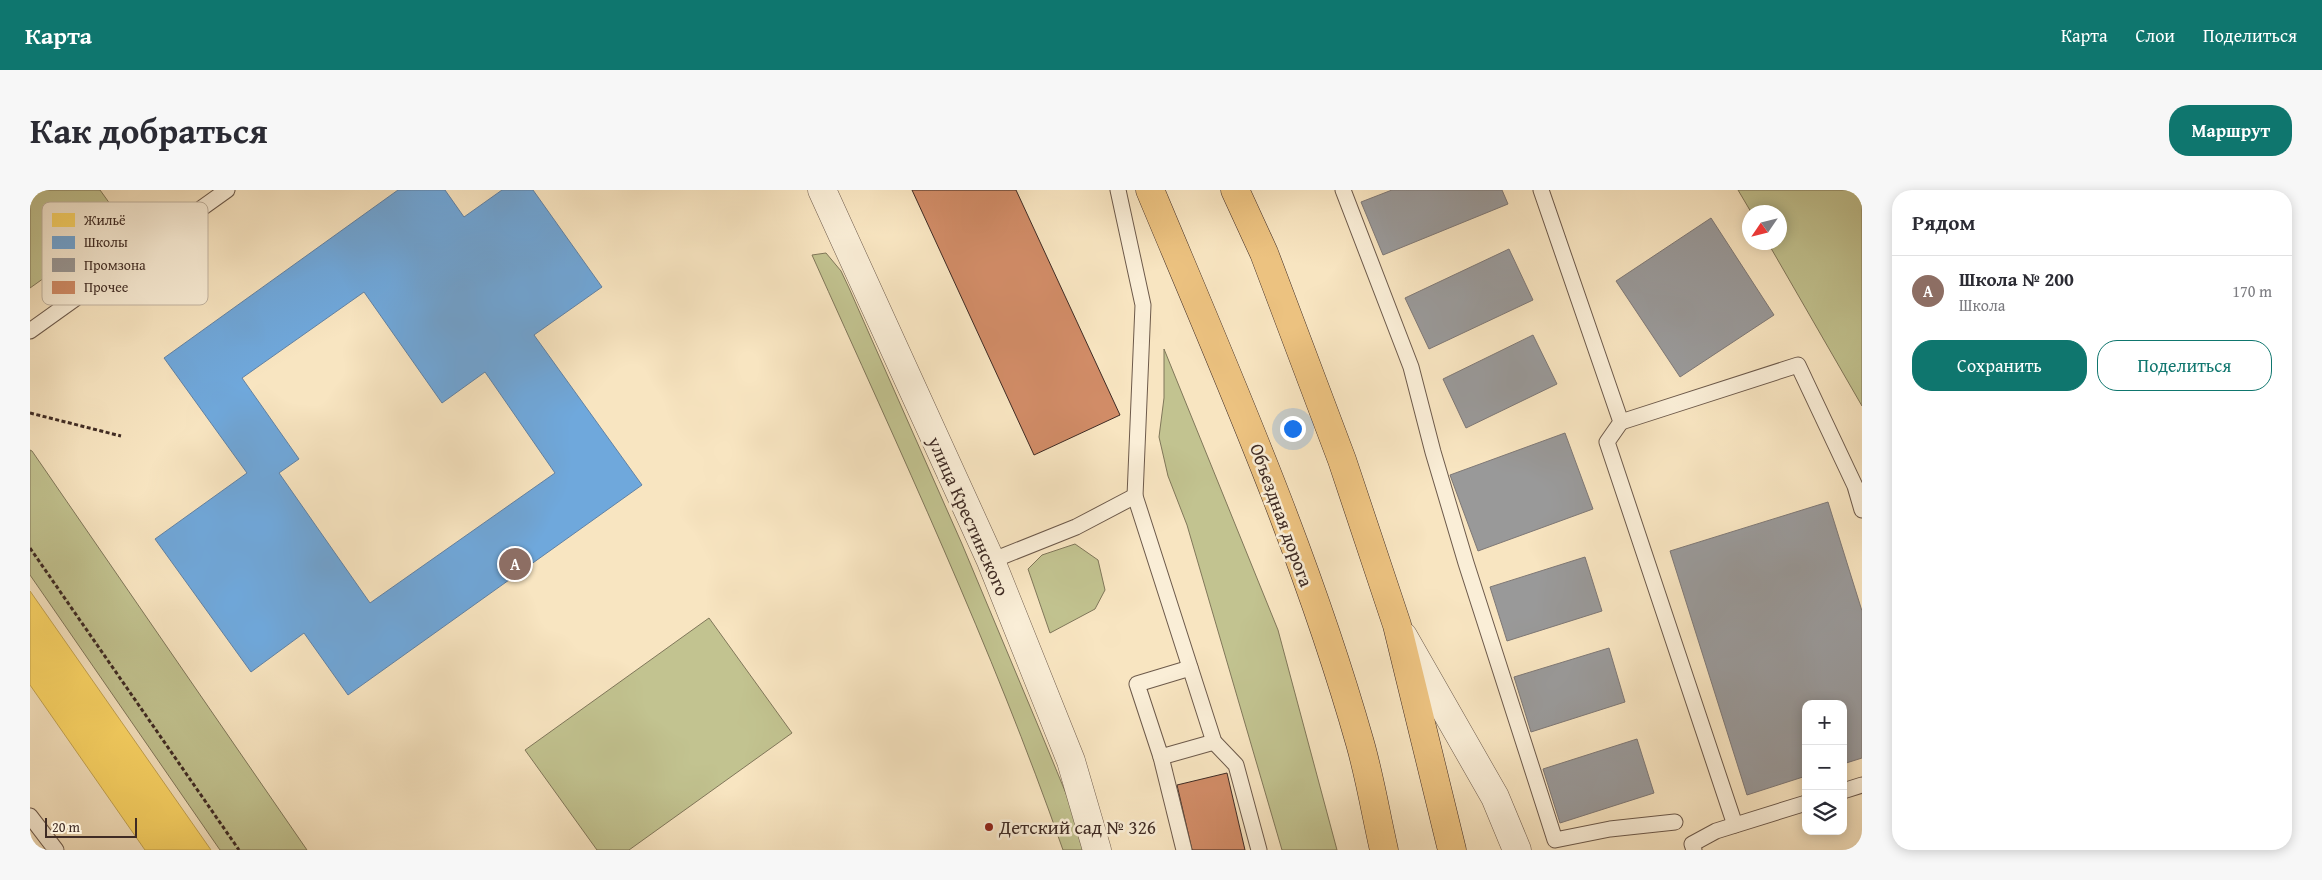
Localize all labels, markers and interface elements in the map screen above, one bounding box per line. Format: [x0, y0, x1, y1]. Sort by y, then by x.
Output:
text: Карта [25, 18, 92, 53]
text: Карта [2061, 22, 2108, 49]
text: Слои [2136, 22, 2175, 49]
text: Поделиться [2203, 22, 2297, 49]
text: Как добраться [30, 105, 268, 156]
button: Маршрут [2169, 105, 2292, 156]
legend [42, 202, 208, 305]
north arrow [1742, 205, 1787, 250]
text: Рядом [1912, 207, 1975, 238]
text: Жильё [83, 210, 126, 230]
text: Школы [84, 232, 128, 252]
text: Промзона [84, 255, 146, 275]
text: Школа № 200 [1959, 265, 2074, 293]
text: Прочее [84, 277, 129, 297]
text: A [1923, 279, 1933, 303]
text: 170 m [2232, 279, 2272, 303]
text: Школа [1959, 293, 2005, 317]
button: Сохранить [1912, 340, 2087, 391]
button: Поделиться [2097, 340, 2272, 391]
your location [1280, 416, 1306, 442]
street label: улица Крестинского [921, 431, 1017, 600]
street label: Объездная дорога [1243, 439, 1321, 591]
pin: A [499, 545, 531, 583]
map controls [1802, 700, 1847, 835]
button: + [1802, 700, 1847, 745]
button: − [1802, 745, 1847, 790]
button: layers [1802, 790, 1847, 835]
place label: Детский сад № 326 [998, 813, 1156, 841]
scale bar [45, 815, 138, 838]
text: 20 m [52, 817, 80, 837]
marker: Детский сад № 326 [983, 821, 995, 833]

